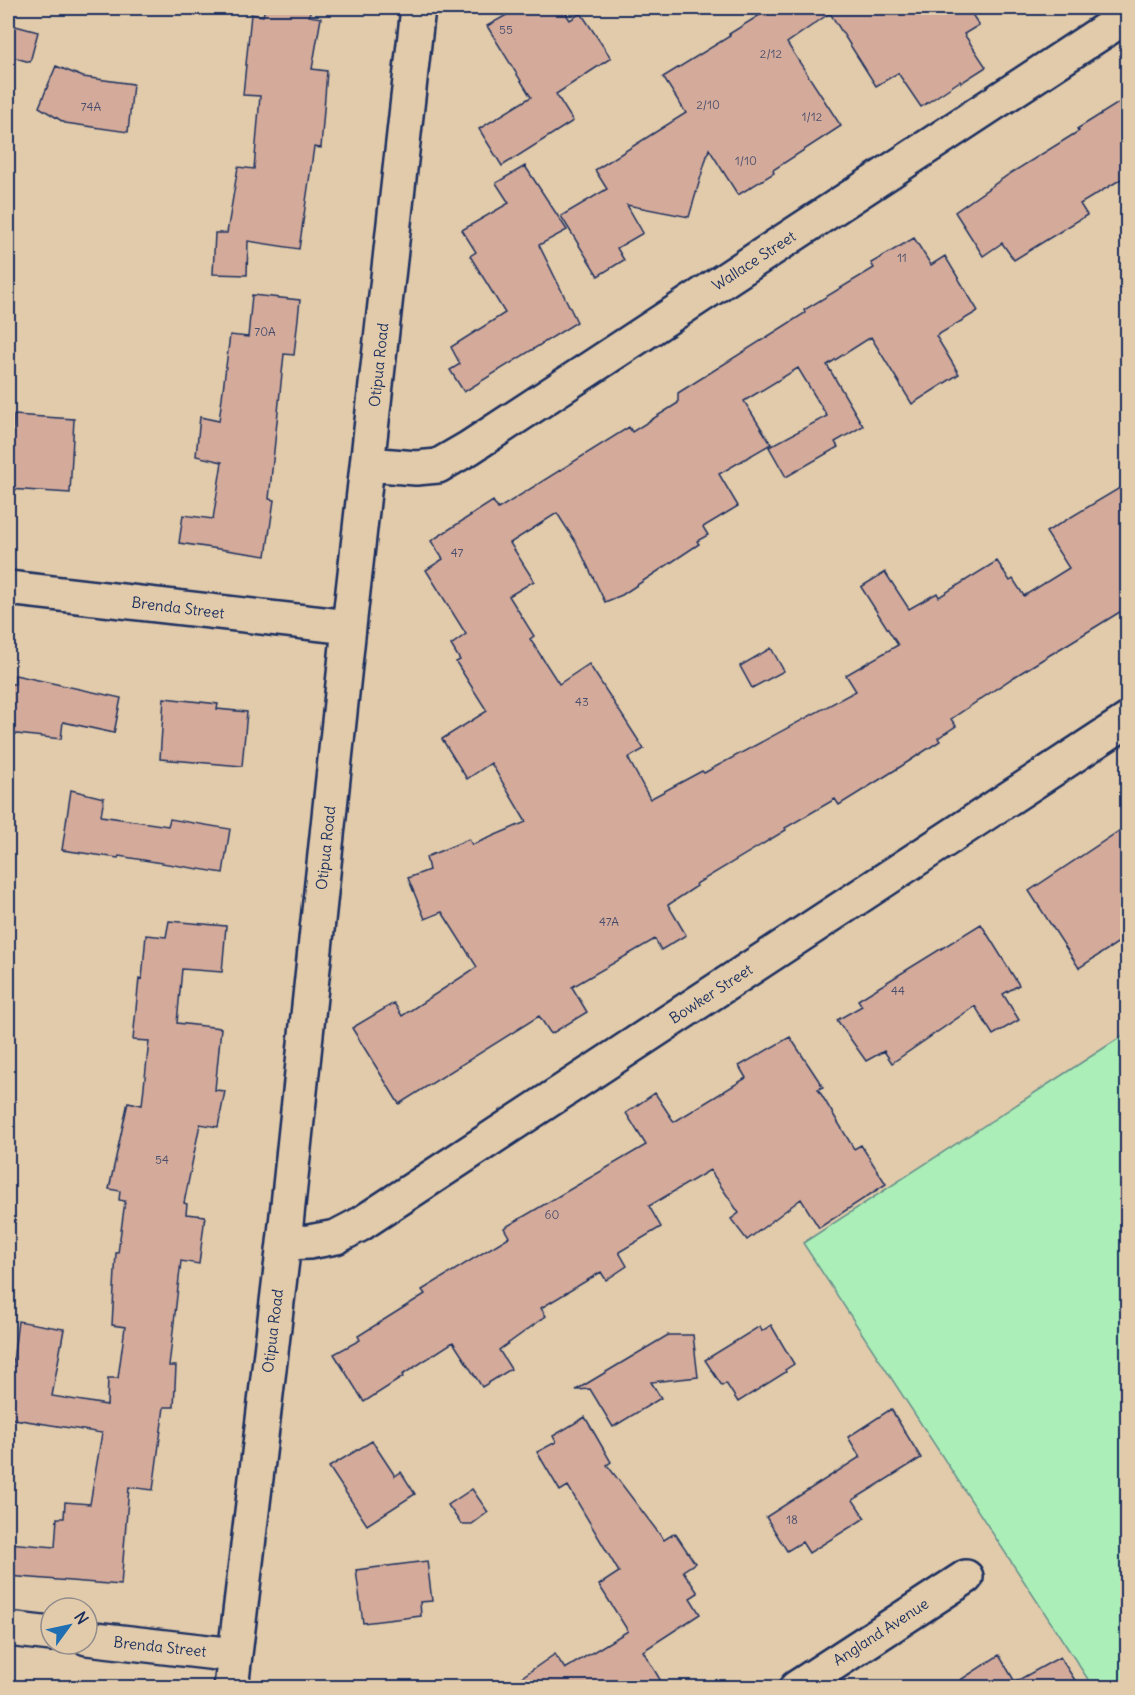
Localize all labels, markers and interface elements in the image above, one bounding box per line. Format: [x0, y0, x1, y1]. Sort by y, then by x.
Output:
house number: 55 [499, 22, 513, 37]
house number: 2/12 [760, 46, 783, 61]
house number: 2/10 [696, 97, 720, 112]
house number: 74A [81, 99, 101, 114]
house number: 1/12 [802, 109, 823, 124]
house number: 1/10 [735, 153, 757, 168]
street label: Wallace Street [708, 226, 799, 295]
house number: 11 [897, 250, 907, 265]
street label: Otipua Road [365, 322, 392, 408]
house number: 70A [254, 324, 276, 339]
house number: 47 [451, 545, 463, 560]
street label: Brenda Street [131, 592, 226, 623]
house number: 43 [575, 694, 589, 709]
street label: Otipua Road [312, 805, 339, 891]
house number: 47A [599, 914, 619, 929]
street label: Bowker Street [666, 960, 756, 1028]
house number: 44 [891, 983, 905, 998]
house number: 54 [155, 1152, 169, 1167]
house number: 60 [545, 1207, 560, 1222]
street label: Otipua Road [258, 1288, 287, 1374]
house number: 18 [786, 1512, 798, 1527]
street label: Angland Avenue [829, 1594, 932, 1669]
north arrow [39, 1596, 99, 1656]
text: N [70, 1608, 93, 1628]
street label: Brenda Street [113, 1632, 207, 1661]

